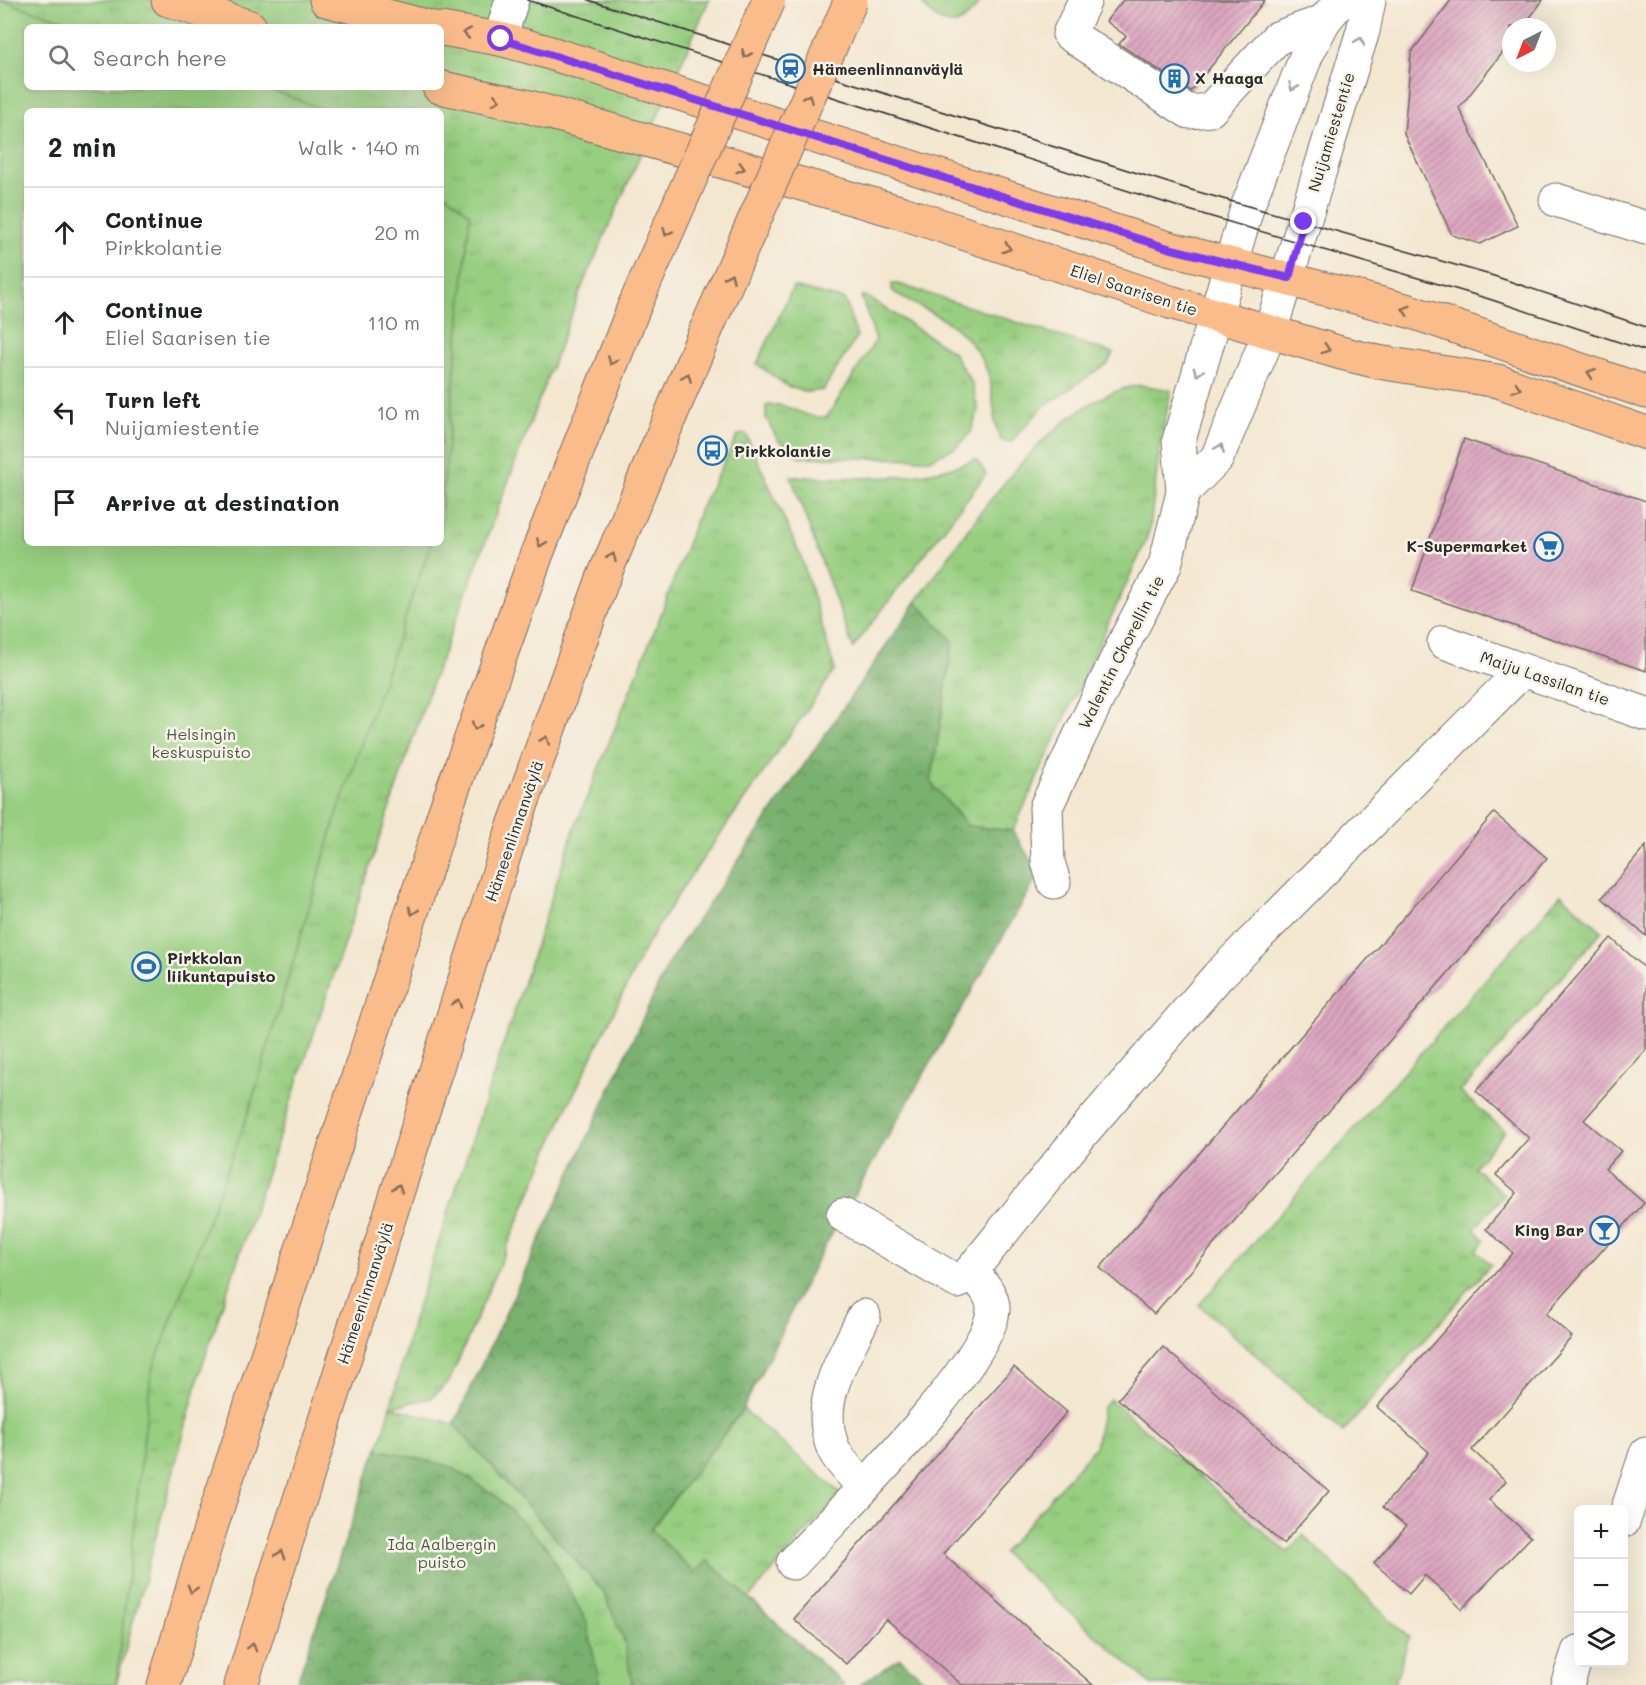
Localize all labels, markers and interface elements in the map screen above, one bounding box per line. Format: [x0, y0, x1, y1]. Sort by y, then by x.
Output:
north arrow [1502, 18, 1556, 72]
search box [24, 24, 444, 90]
route start [487, 25, 513, 51]
one-way arrow [462, 28, 472, 40]
one-way arrow [1352, 36, 1365, 47]
icon: search [45, 41, 78, 74]
text: Search here [93, 43, 227, 72]
one-way arrow [741, 47, 753, 58]
station icon: Hämeenlinnanväylä [775, 53, 807, 85]
place label: Hämeenlinnanväylä [812, 58, 964, 79]
building icon: X Haaga [1158, 62, 1190, 94]
place label: X Haaga [1195, 67, 1264, 88]
street label: Nuijamiestentie [1302, 70, 1359, 194]
one-way arrow [1288, 81, 1300, 92]
one-way arrow [491, 93, 501, 106]
one-way arrow [801, 93, 813, 104]
text: 2 min [48, 130, 116, 164]
text: Walk · 140 m [297, 134, 420, 160]
one-way arrow [735, 161, 746, 173]
text: Continue [105, 205, 203, 234]
route end [1290, 208, 1316, 234]
icon: ahead [48, 216, 81, 249]
text: 20 m [374, 219, 420, 245]
one-way arrow [662, 226, 674, 237]
text: Pirkkolantie [105, 234, 222, 260]
one-way arrow [1001, 241, 1012, 253]
street label: Eliel Saarisen tie [1068, 259, 1200, 320]
one-way arrow [723, 272, 735, 283]
text: Continue [105, 295, 203, 324]
one-way arrow [1401, 305, 1412, 317]
icon: ahead [48, 306, 81, 339]
text: 110 m [367, 309, 420, 335]
text: Eliel Saarisen tie [105, 324, 271, 350]
one-way arrow [1320, 342, 1331, 354]
one-way arrow [607, 356, 620, 366]
one-way arrow [1193, 366, 1205, 377]
one-way arrow [1586, 368, 1597, 381]
one-way arrow [680, 372, 692, 383]
one-way arrow [1511, 380, 1522, 393]
text: Turn left [105, 385, 201, 414]
icon: left [48, 396, 81, 429]
text: 10 m [376, 399, 420, 425]
text: Nuijamiestentie [105, 414, 260, 440]
bus stop icon: Pirkkolantie [697, 435, 729, 467]
place label: Pirkkolantie [734, 440, 831, 461]
one-way arrow [1213, 444, 1225, 455]
icon: arrive [48, 486, 81, 519]
text: Arrive at destination [105, 488, 340, 517]
supermarket icon: K-Supermarket [1532, 530, 1564, 562]
place label: K-Supermarket [1406, 535, 1527, 556]
one-way arrow [536, 537, 548, 548]
one-way arrow [605, 552, 617, 563]
street label: Walentin Chorellin tie [1073, 572, 1168, 732]
street label: Maiju Lassilan tie [1478, 646, 1613, 710]
one-way arrow [470, 721, 483, 731]
park label: Helsingin keskuspuisto [151, 723, 251, 762]
one-way arrow [538, 735, 551, 746]
street label: Hämeenlinnanväylä [479, 757, 548, 904]
one-way arrow [407, 905, 420, 916]
place label: Pirkkolan liikuntapuisto [167, 947, 276, 986]
sports icon: Pirkkolan liikuntapuisto [130, 951, 162, 983]
one-way arrow [450, 998, 462, 1009]
one-way arrow [391, 1183, 403, 1194]
bar icon: King Bar [1589, 1214, 1621, 1246]
street label: Hämeenlinnanväylä [332, 1219, 397, 1367]
place label: King Bar [1515, 1219, 1584, 1240]
map controls [1574, 1505, 1628, 1667]
button: + [1574, 1505, 1628, 1559]
park label: Ida Aalbergin puisto [388, 1533, 496, 1572]
one-way arrow [274, 1549, 286, 1560]
button: − [1574, 1559, 1628, 1613]
one-way arrow [187, 1583, 199, 1594]
button: layers [1574, 1613, 1628, 1667]
one-way arrow [245, 1643, 257, 1653]

